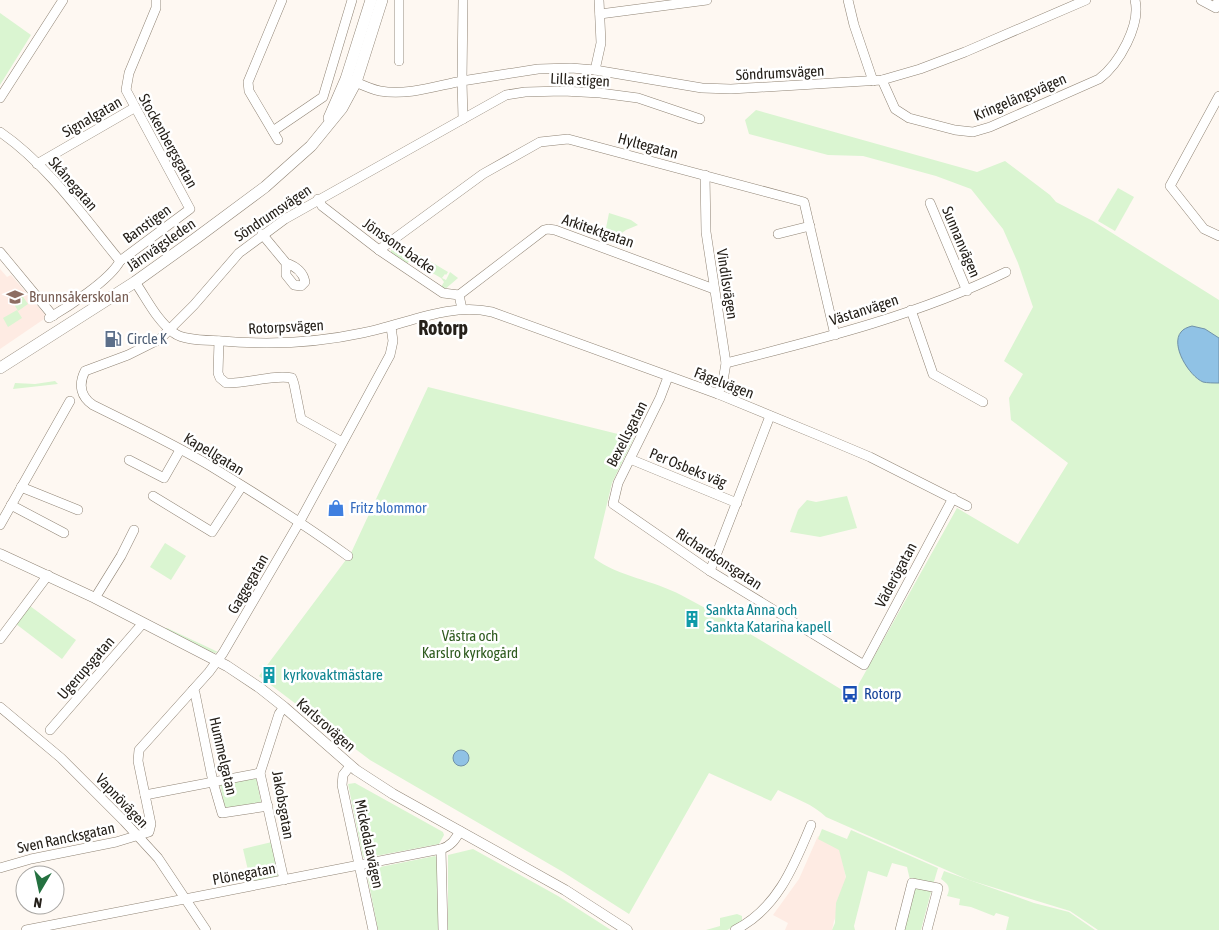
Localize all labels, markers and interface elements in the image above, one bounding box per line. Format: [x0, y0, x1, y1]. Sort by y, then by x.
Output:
street label: Söndrumsvägen [735, 62, 825, 83]
street label: Lilla stigen [550, 69, 610, 90]
street label: Kringelängsvägen [971, 69, 1069, 124]
street label: Stockenbergsgatan [136, 91, 201, 191]
street label: Signalgatan [59, 93, 125, 140]
street label: Hyltegatan [616, 129, 680, 162]
street label: Skånegatan [45, 153, 101, 214]
street label: Söndrumsvägen [231, 181, 314, 244]
street label: Banstigen [120, 201, 174, 247]
street label: Sunnanvägen [939, 204, 984, 280]
street label: Arkitektgatan [560, 210, 636, 251]
street label: Jönssons backe [360, 214, 439, 277]
street label: Järnvägsleden [123, 215, 198, 274]
street label: Vindilsvägen [714, 247, 741, 320]
school or university icon: Brunnsåkerskolan [5, 287, 25, 307]
place label: Brunnsåkerskolan [29, 288, 129, 305]
street label: Västanvägen [827, 290, 900, 329]
street label: Rotorpsvägen [248, 316, 324, 337]
district label: Rotorp [418, 316, 468, 339]
fuel station icon: Circle K [103, 329, 123, 349]
place label: Circle K [127, 330, 168, 347]
street label: Fågelvägen [692, 363, 757, 402]
street label: Bexellsgatan [603, 398, 650, 469]
street label: Kapellgatan [181, 429, 248, 478]
street label: Per Osbeks väg [647, 444, 730, 491]
shop icon: Fritz blommor [326, 498, 346, 518]
place label: Fritz blommor [350, 499, 427, 516]
street label: Richardsonsgatan [673, 525, 765, 593]
street label: Väderögatan [871, 539, 920, 610]
street label: Gaggegatan [224, 551, 271, 616]
place label: Sankta Anna och Sankta Katarina kapell [706, 601, 831, 635]
building icon: Sankta Anna och Sankta Katarina kapell [682, 609, 702, 629]
park label: Västra och Karslro kyrkogård [422, 627, 518, 661]
street label: Ugerupsgatan [54, 633, 117, 703]
building icon: kyrkovaktmästare [259, 665, 279, 685]
place label: kyrkovaktmästare [283, 666, 383, 683]
bus stop icon: Rotorp [840, 684, 860, 704]
place label: Rotorp [864, 685, 901, 702]
street label: Karlsrovägen [293, 694, 359, 755]
street label: Hummelgatan [206, 715, 241, 797]
street label: Jakobsgatan [269, 769, 298, 840]
street label: Vapnövägen [92, 770, 152, 831]
street label: Mickedalavägen [352, 798, 387, 890]
street label: Sven Rancksgatan [16, 819, 116, 856]
street label: Plönegatan [211, 859, 277, 888]
north arrow [15, 865, 65, 915]
text: N [33, 894, 43, 911]

